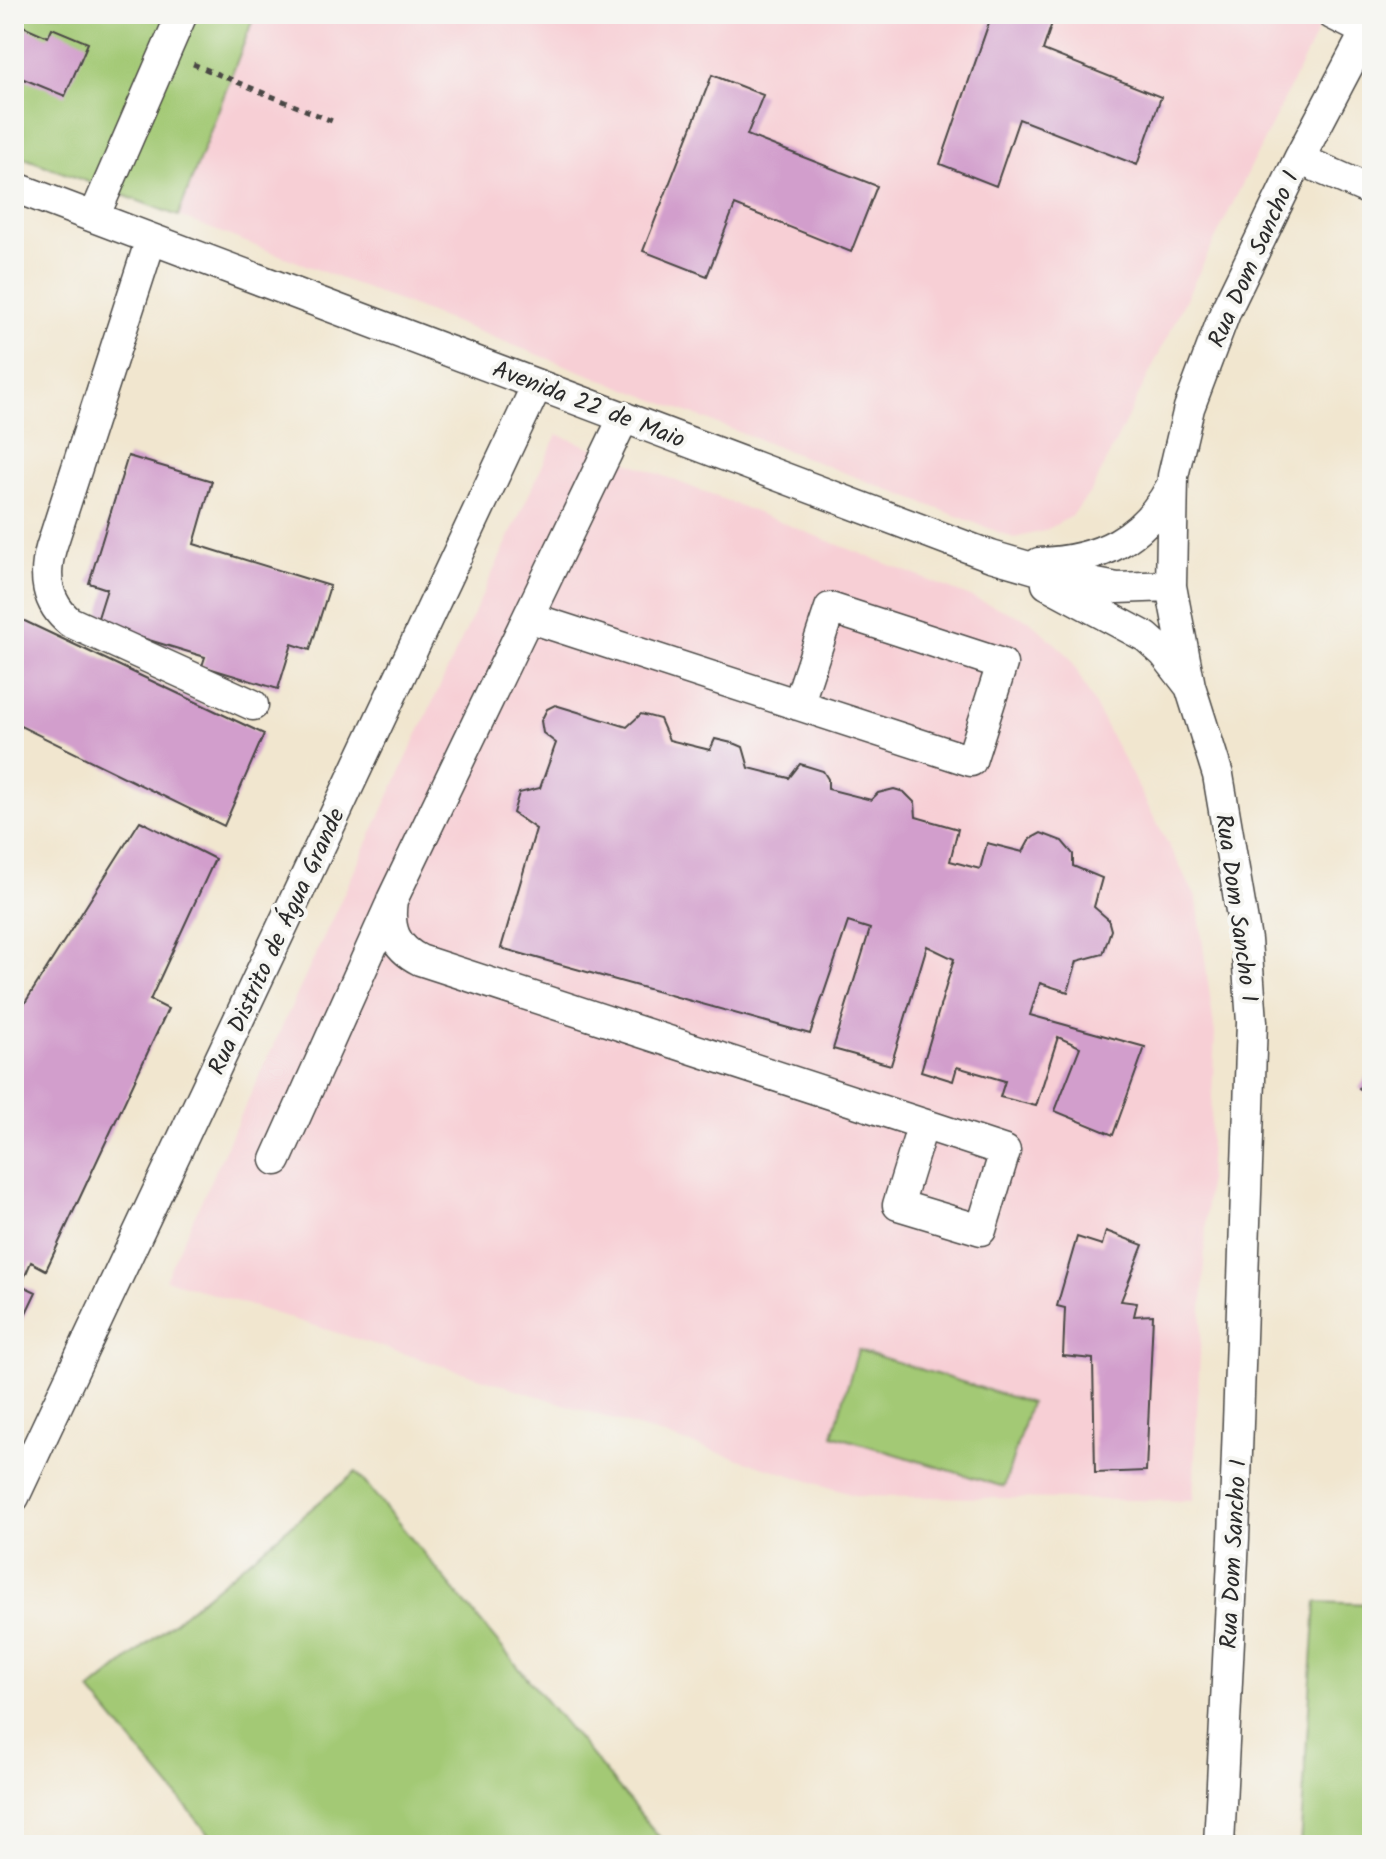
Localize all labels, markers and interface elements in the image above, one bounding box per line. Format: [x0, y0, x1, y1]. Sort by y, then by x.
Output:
street label: Rua Dom Sancho I [1198, 165, 1311, 354]
street label: Avenida 22 de Maio [486, 351, 691, 460]
street label: Rua Distrito de Água Grande [198, 801, 357, 1082]
street label: Rua Dom Sancho I [1203, 812, 1268, 1005]
street label: Rua Dom Sancho I [1210, 1458, 1259, 1650]

